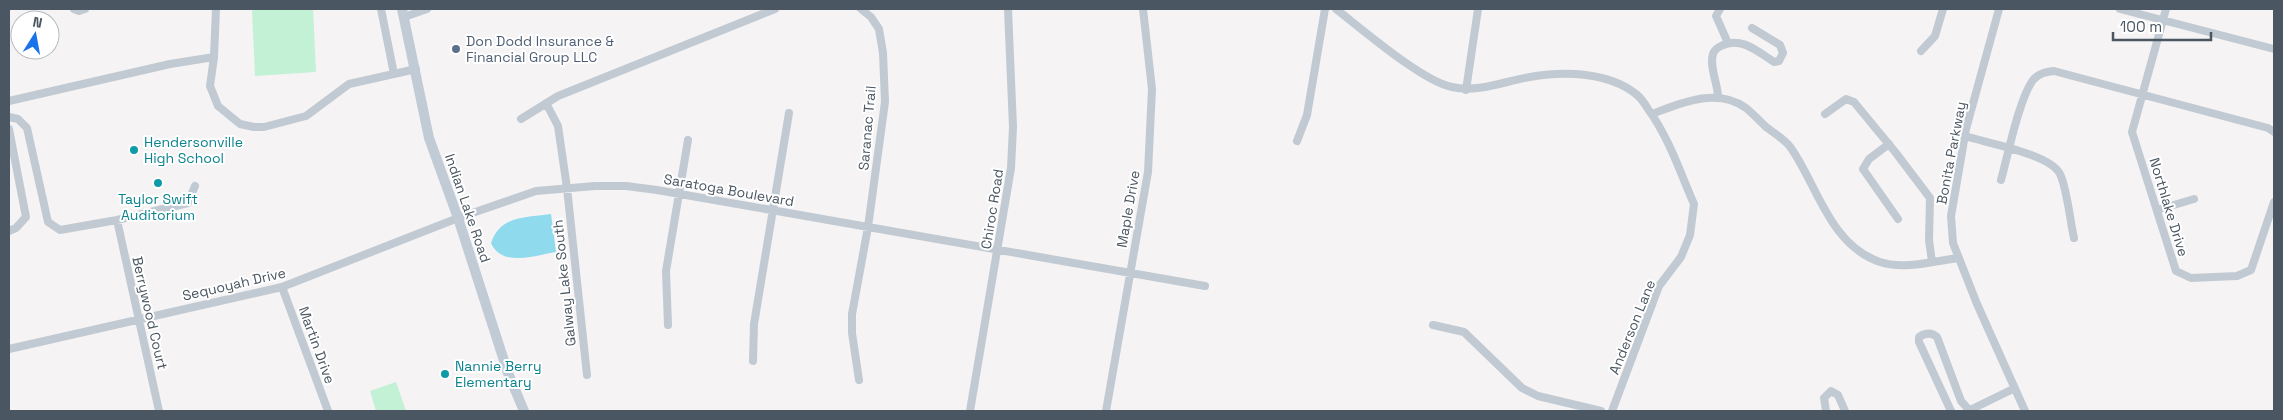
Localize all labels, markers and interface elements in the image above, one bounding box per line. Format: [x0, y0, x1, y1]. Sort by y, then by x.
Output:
north arrow [10, 10, 60, 60]
scale bar [2113, 10, 2210, 42]
text: N [31, 13, 44, 32]
text: 100 m [2120, 17, 2162, 36]
place label: Don Dodd Insurance & Financial Group LLC [466, 32, 615, 66]
marker: Don Dodd Insurance & Financial Group LLC [450, 43, 462, 55]
street label: Saranac Trail [854, 85, 880, 171]
street label: Bonita Parkway [1932, 100, 1970, 206]
place label: Hendersonville High School [144, 133, 243, 167]
marker: Hendersonville High School [128, 144, 140, 156]
street label: Indian Lake Road [441, 151, 495, 265]
street label: Northlake Drive [2145, 155, 2193, 259]
street label: Chiroc Road [977, 168, 1007, 250]
street label: Maple Drive [1112, 169, 1144, 249]
street label: Saratoga Boulevard [662, 170, 796, 210]
marker: Taylor Swift Auditorium [152, 177, 164, 189]
place label: Taylor Swift Auditorium [118, 190, 198, 224]
street label: Galway Lake South [548, 219, 580, 347]
street label: Berrywood Court [128, 255, 172, 371]
street label: Sequoyah Drive [181, 263, 287, 305]
street label: Anderson Lane [1605, 277, 1659, 377]
street label: Martin Drive [295, 304, 339, 386]
place label: Nannie Berry Elementary [455, 357, 542, 391]
marker: Nannie Berry Elementary [439, 368, 451, 380]

